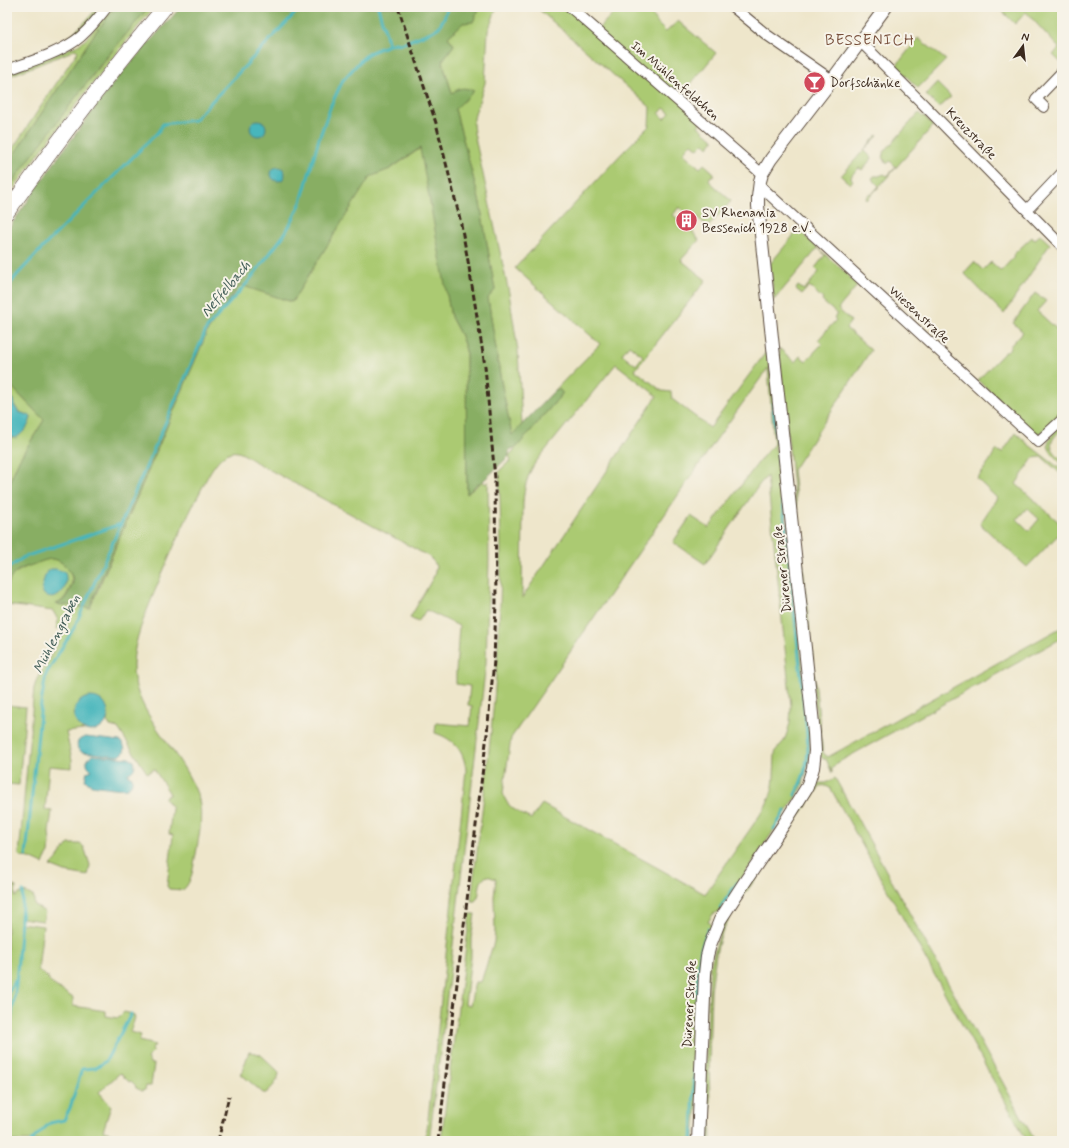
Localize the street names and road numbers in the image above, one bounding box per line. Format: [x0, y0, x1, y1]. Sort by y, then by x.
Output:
street label: Im Mühlenfeldchen [627, 38, 723, 124]
street label: Kreuzstraße [942, 104, 1000, 164]
street label: Wiesenstraße [885, 282, 953, 348]
street label: Dürener Straße [770, 524, 796, 614]
street label: Dürener Straße [679, 960, 701, 1048]

